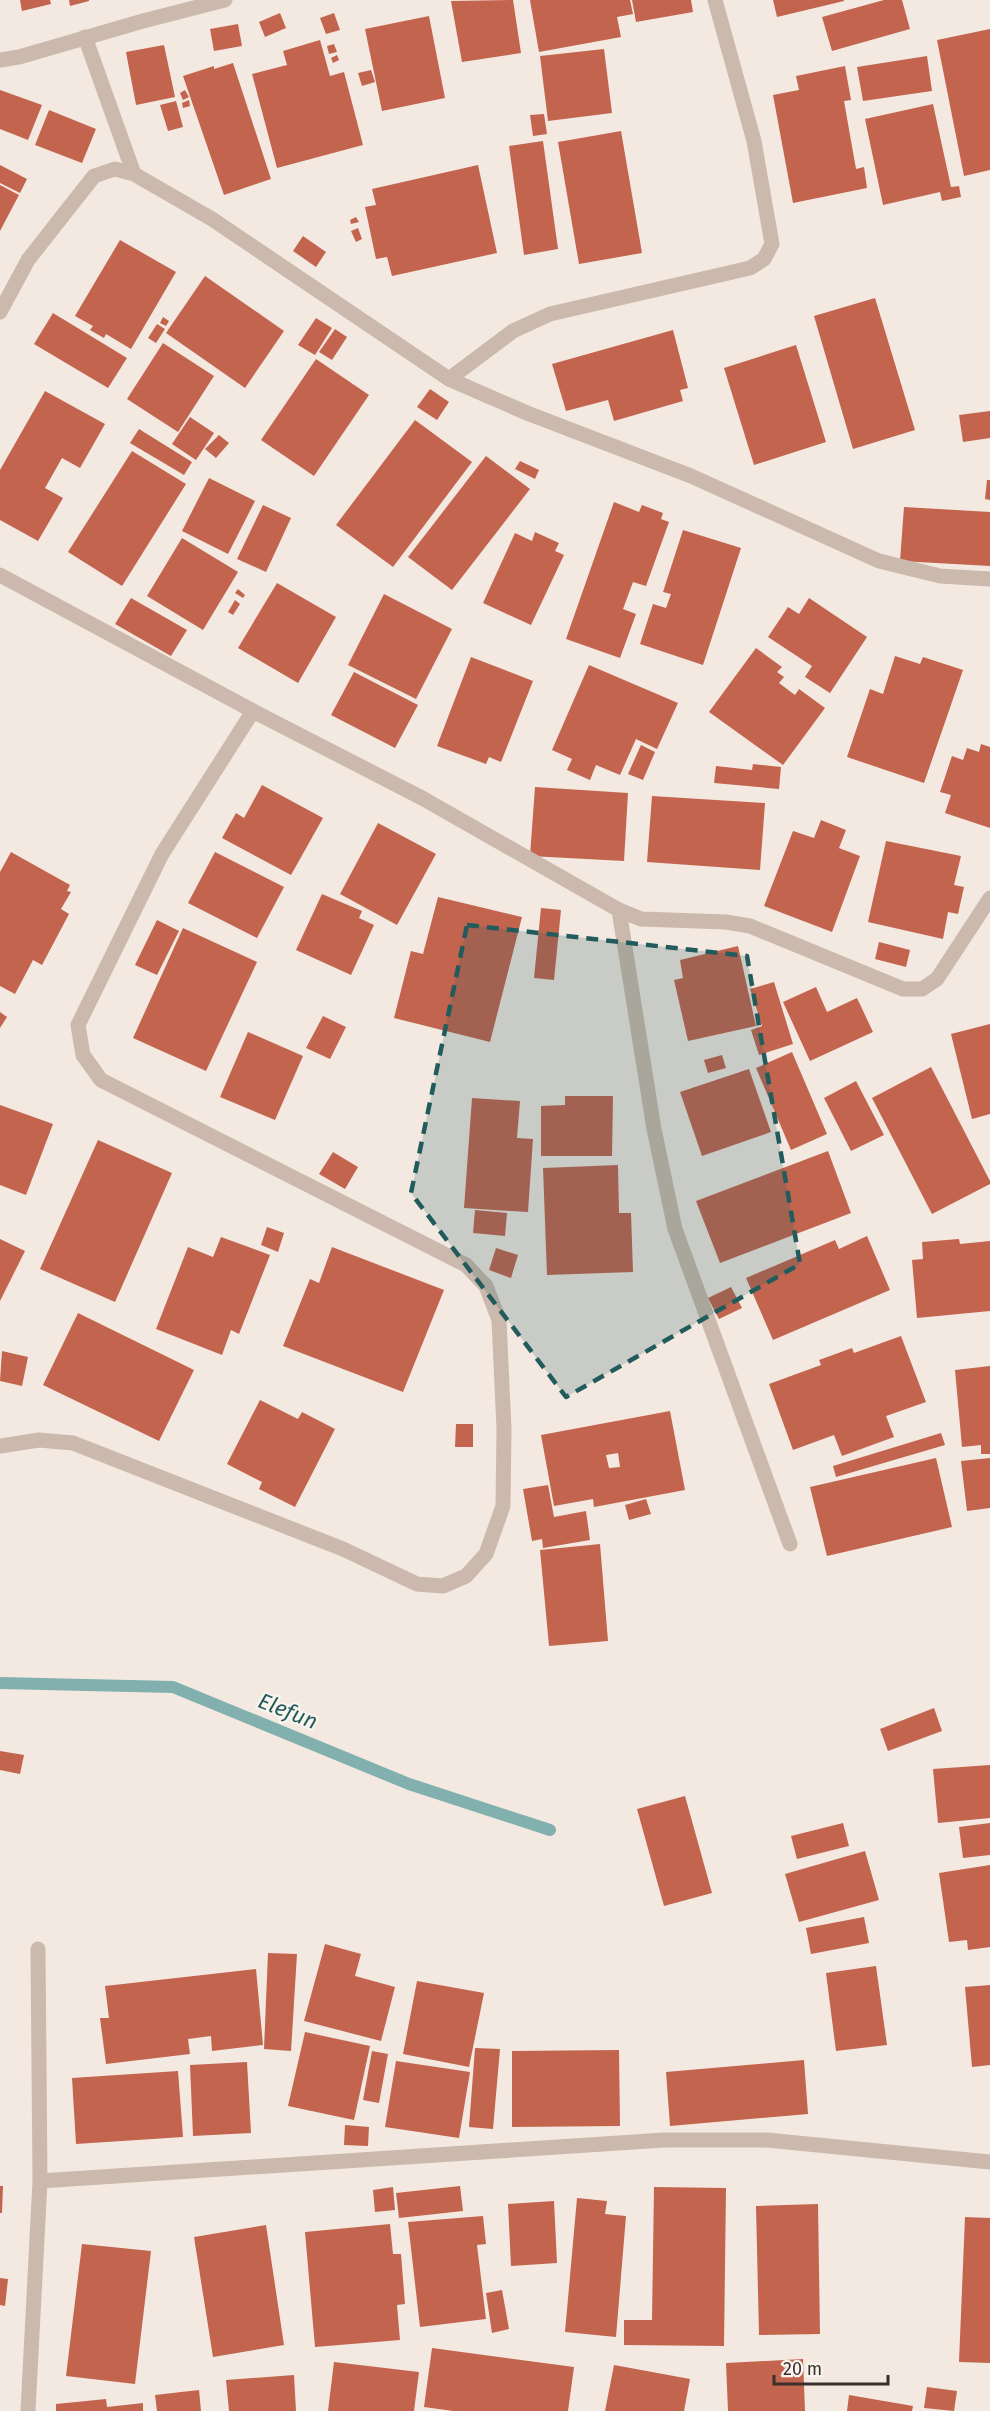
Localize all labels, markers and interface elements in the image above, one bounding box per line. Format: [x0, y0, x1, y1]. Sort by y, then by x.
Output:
water label: Elefun [254, 1687, 322, 1735]
scale bar [774, 2348, 888, 2386]
text: 20 m [783, 2358, 822, 2380]

